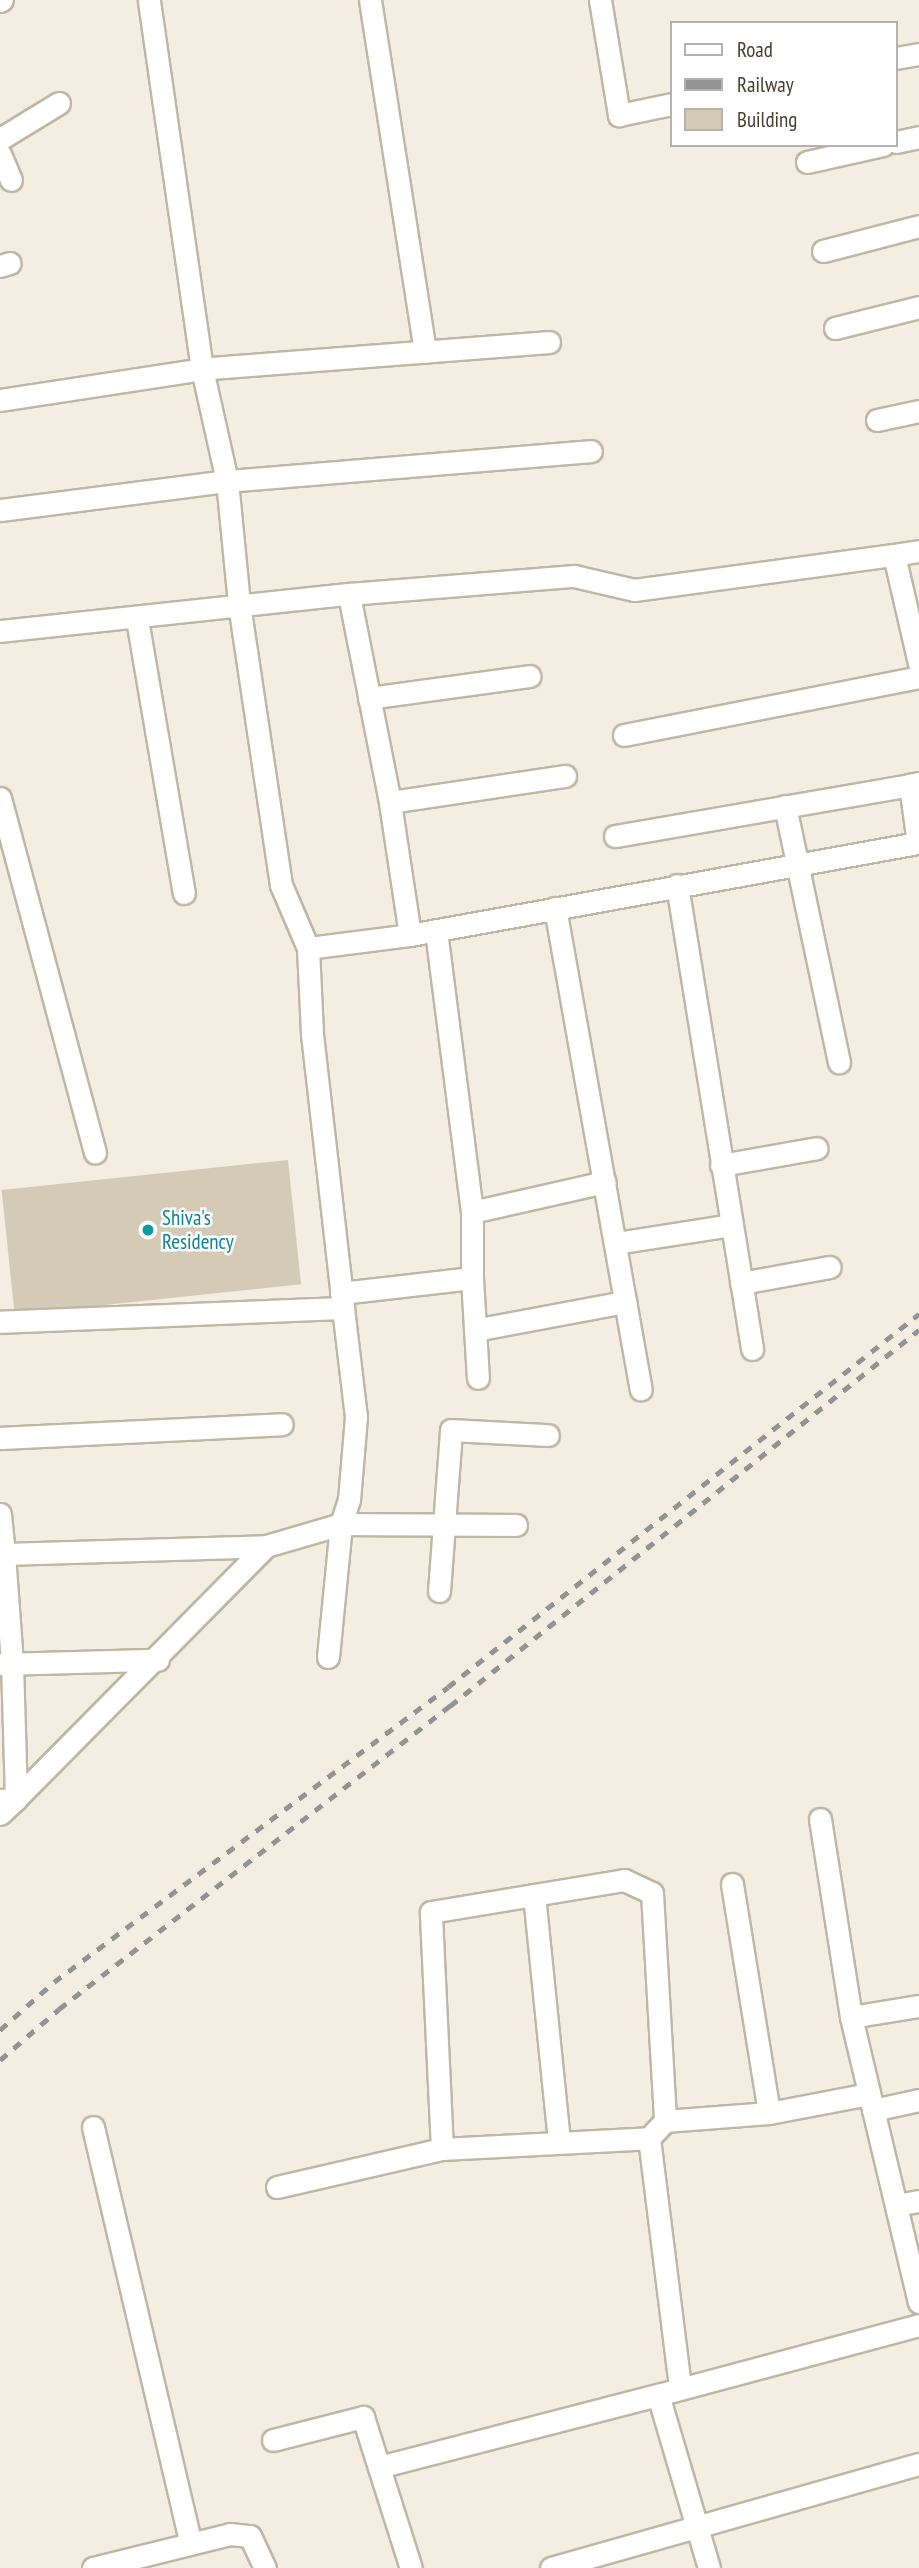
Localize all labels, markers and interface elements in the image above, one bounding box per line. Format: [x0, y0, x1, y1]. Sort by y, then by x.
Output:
legend [670, 21, 898, 147]
text: Road [737, 36, 773, 63]
text: Railway [737, 71, 794, 98]
text: Building [737, 106, 797, 133]
place label: Shiva's Residency [162, 1205, 234, 1255]
marker: Shiva's Residency [140, 1222, 156, 1238]

